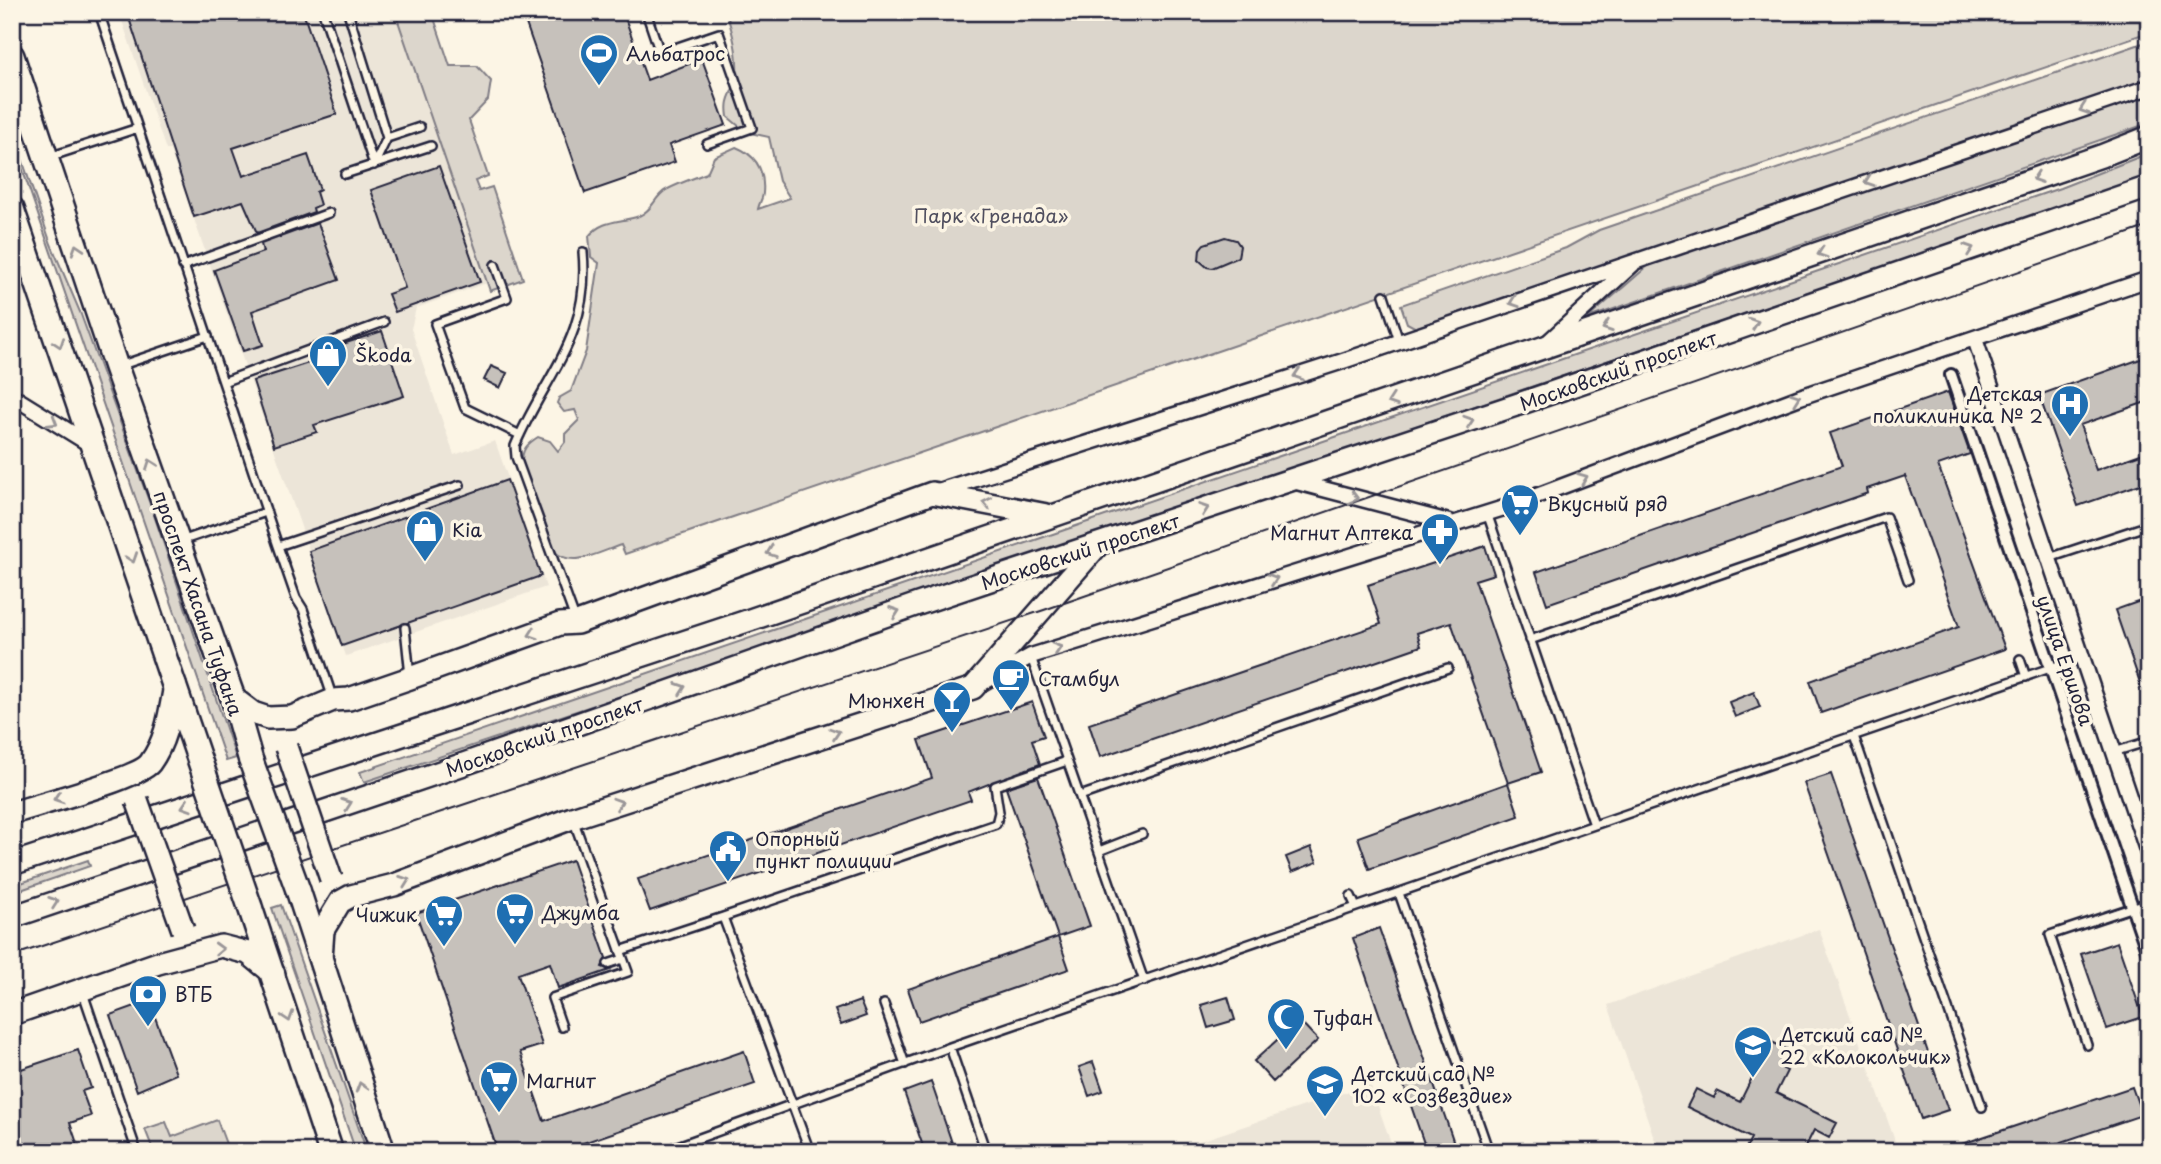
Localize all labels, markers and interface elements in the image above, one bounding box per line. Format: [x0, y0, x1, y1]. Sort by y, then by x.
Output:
sports icon: Альбатрос [578, 32, 620, 87]
place label: Альбатрос [626, 39, 725, 67]
one-way arrow [2078, 101, 2091, 115]
one-way arrow [2031, 170, 2043, 184]
one-way arrow [1863, 173, 1875, 187]
park label: Парк «Гренада» [914, 201, 1068, 229]
one-way arrow [71, 243, 85, 256]
one-way arrow [1963, 243, 1975, 257]
one-way arrow [1816, 245, 1828, 259]
one-way arrow [1508, 294, 1520, 308]
one-way arrow [1747, 317, 1760, 331]
one-way arrow [1601, 319, 1613, 333]
street label: Московский проспект [1516, 323, 1721, 417]
shop icon: Škoda [307, 333, 349, 388]
one-way arrow [51, 336, 65, 349]
place label: Škoda [355, 340, 412, 368]
one-way arrow [1293, 367, 1305, 381]
place label: Детская поликлиника № 2 [1873, 379, 2043, 429]
hospital icon: Детская поликлиника № 2 [2049, 383, 2091, 438]
one-way arrow [1386, 393, 1398, 407]
one-way arrow [1789, 393, 1801, 407]
one-way arrow [46, 414, 59, 427]
one-way arrow [1463, 414, 1475, 429]
one-way arrow [145, 458, 159, 471]
one-way arrow [1576, 473, 1588, 487]
supermarket icon: Вкусный ряд [1499, 482, 1541, 537]
street label: проспект Хасана Туфана [147, 487, 251, 719]
place label: Вкусный ряд [1547, 489, 1668, 517]
one-way arrow [1348, 490, 1360, 505]
one-way arrow [981, 496, 993, 511]
one-way arrow [1198, 503, 1210, 517]
street label: Московский проспект [977, 505, 1183, 596]
shop icon: Kia [404, 508, 446, 563]
pharmacy icon: Магнит Аптека [1419, 511, 1461, 566]
place label: Kia [452, 515, 482, 543]
place label: Магнит Аптека [1270, 518, 1413, 546]
one-way arrow [765, 544, 777, 558]
one-way arrow [124, 552, 139, 564]
one-way arrow [1267, 573, 1279, 587]
street label: улица Ершова [2031, 591, 2102, 729]
one-way arrow [889, 606, 901, 620]
one-way arrow [527, 626, 539, 640]
one-way arrow [1050, 641, 1062, 656]
cafe icon: Стамбул [990, 657, 1032, 712]
place label: Стамбул [1038, 664, 1120, 692]
bar icon: Мюнхен [931, 679, 973, 734]
one-way arrow [674, 682, 686, 696]
place label: Мюнхен [848, 686, 925, 714]
street label: Московский проспект [442, 689, 647, 783]
one-way arrow [828, 727, 840, 741]
one-way arrow [52, 790, 65, 804]
one-way arrow [612, 797, 624, 811]
one-way arrow [181, 798, 193, 813]
one-way arrow [340, 798, 352, 812]
place label: Опорный пункт полиции [755, 824, 892, 874]
public building icon: Опорный пункт полиции [707, 828, 749, 883]
one-way arrow [398, 875, 410, 889]
supermarket icon: Джумба [494, 891, 536, 946]
supermarket icon: Чижик [423, 893, 465, 948]
one-way arrow [48, 896, 60, 910]
place label: Джумба [541, 898, 620, 926]
place label: Чижик [356, 900, 418, 928]
one-way arrow [214, 941, 225, 957]
bank icon: ВТБ [127, 973, 169, 1028]
place label: ВТБ [175, 980, 212, 1008]
mosque icon: Туфан [1265, 996, 1307, 1051]
place label: Туфан [1313, 1003, 1373, 1031]
one-way arrow [280, 1011, 294, 1023]
place label: Детский сад № 22 «Колокольчик» [1779, 1020, 1951, 1070]
school or university icon: Детский сад № 22 «Колокольчик» [1732, 1024, 1774, 1079]
supermarket icon: Магнит [478, 1059, 520, 1114]
place label: Детский сад № 102 «Созвездие» [1351, 1059, 1513, 1109]
school or university icon: Детский сад № 102 «Созвездие» [1304, 1063, 1346, 1118]
place label: Магнит [526, 1066, 596, 1094]
one-way arrow [354, 1081, 369, 1093]

